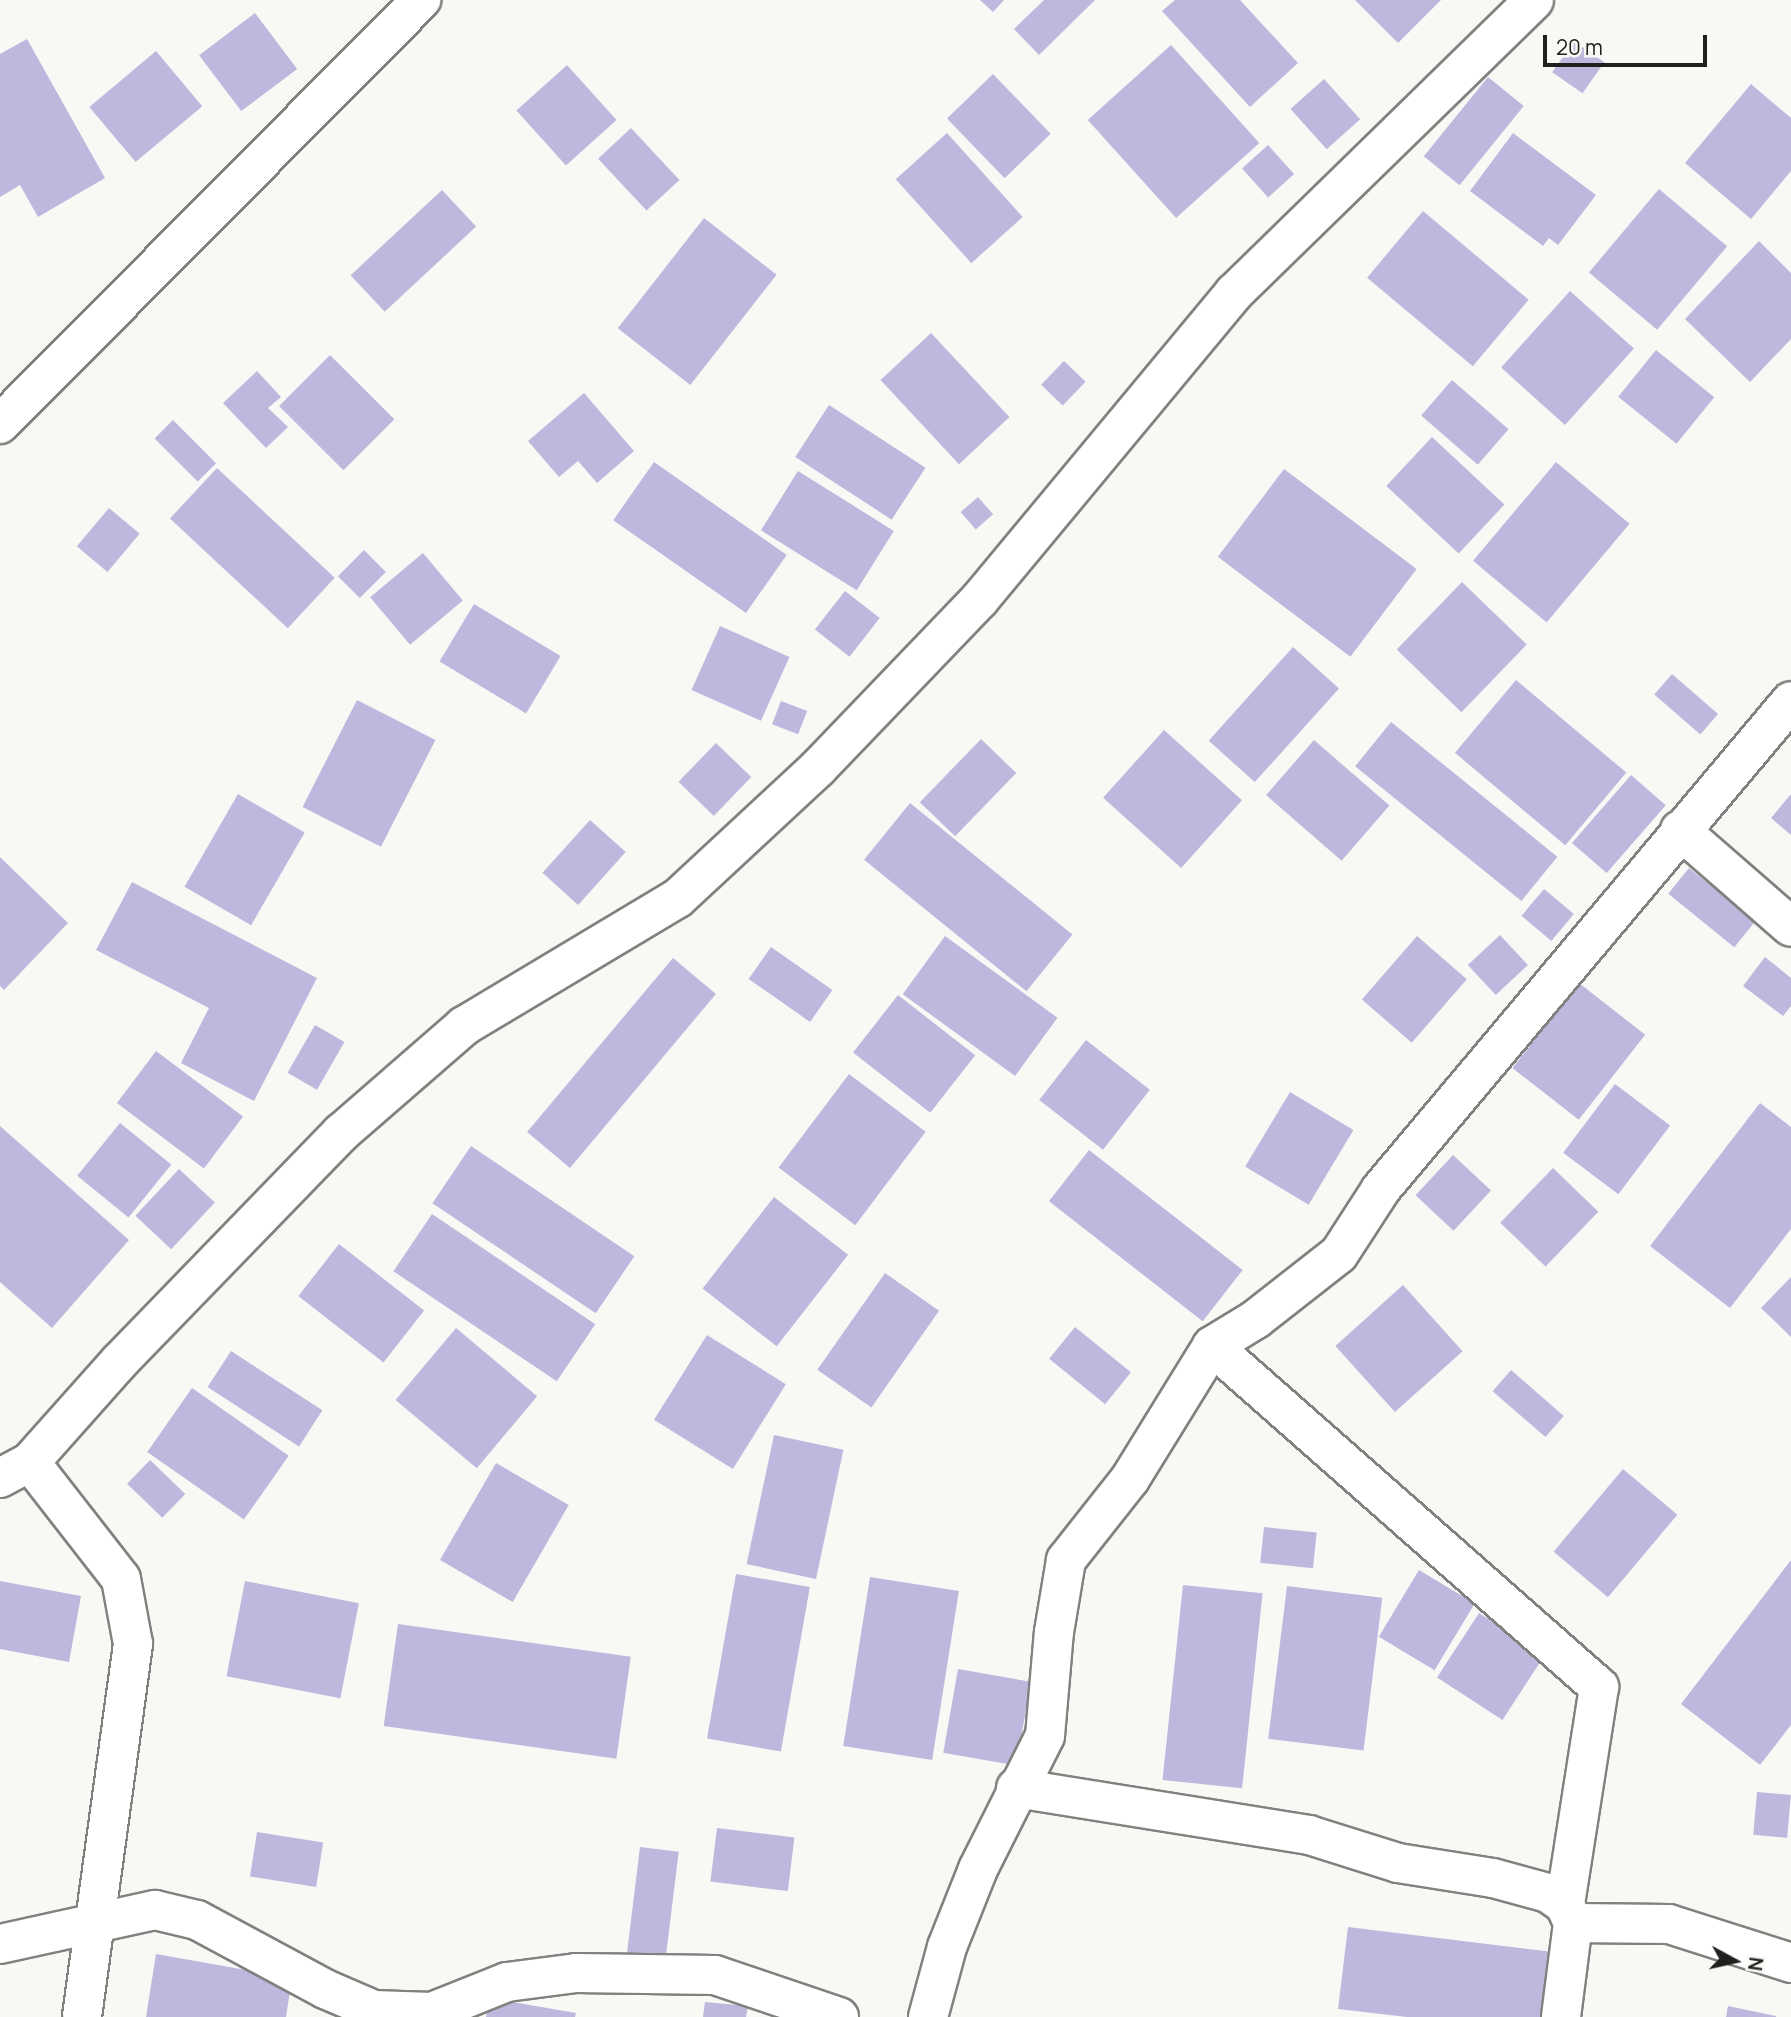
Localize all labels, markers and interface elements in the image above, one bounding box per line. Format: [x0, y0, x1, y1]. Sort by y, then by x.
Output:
scale bar [1546, 21, 1710, 65]
text: 20 m [1556, 33, 1603, 61]
north arrow [1700, 1926, 1770, 1996]
text: N [1742, 1955, 1770, 1972]

